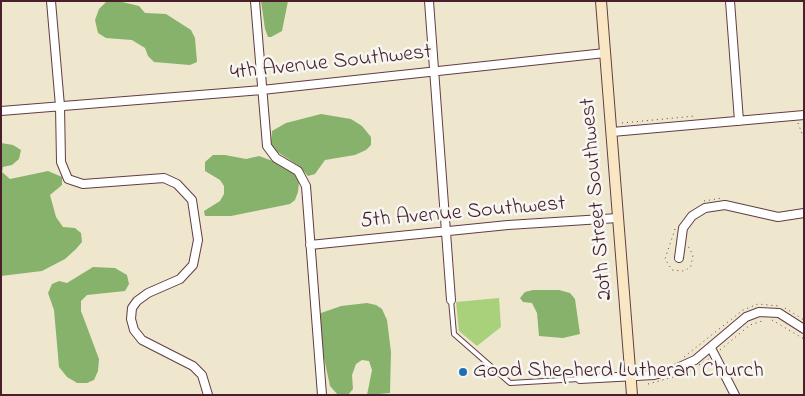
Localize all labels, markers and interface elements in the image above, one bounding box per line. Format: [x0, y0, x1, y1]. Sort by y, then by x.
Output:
street label: 4th Avenue Southwest [229, 40, 433, 88]
street label: 20th Street Southwest [576, 96, 620, 302]
street label: 5th Avenue Southwest [359, 192, 567, 236]
place label: Good Shepherd Lutheran Church [473, 359, 764, 385]
marker: Good Shepherd Lutheran Church [457, 366, 469, 378]

